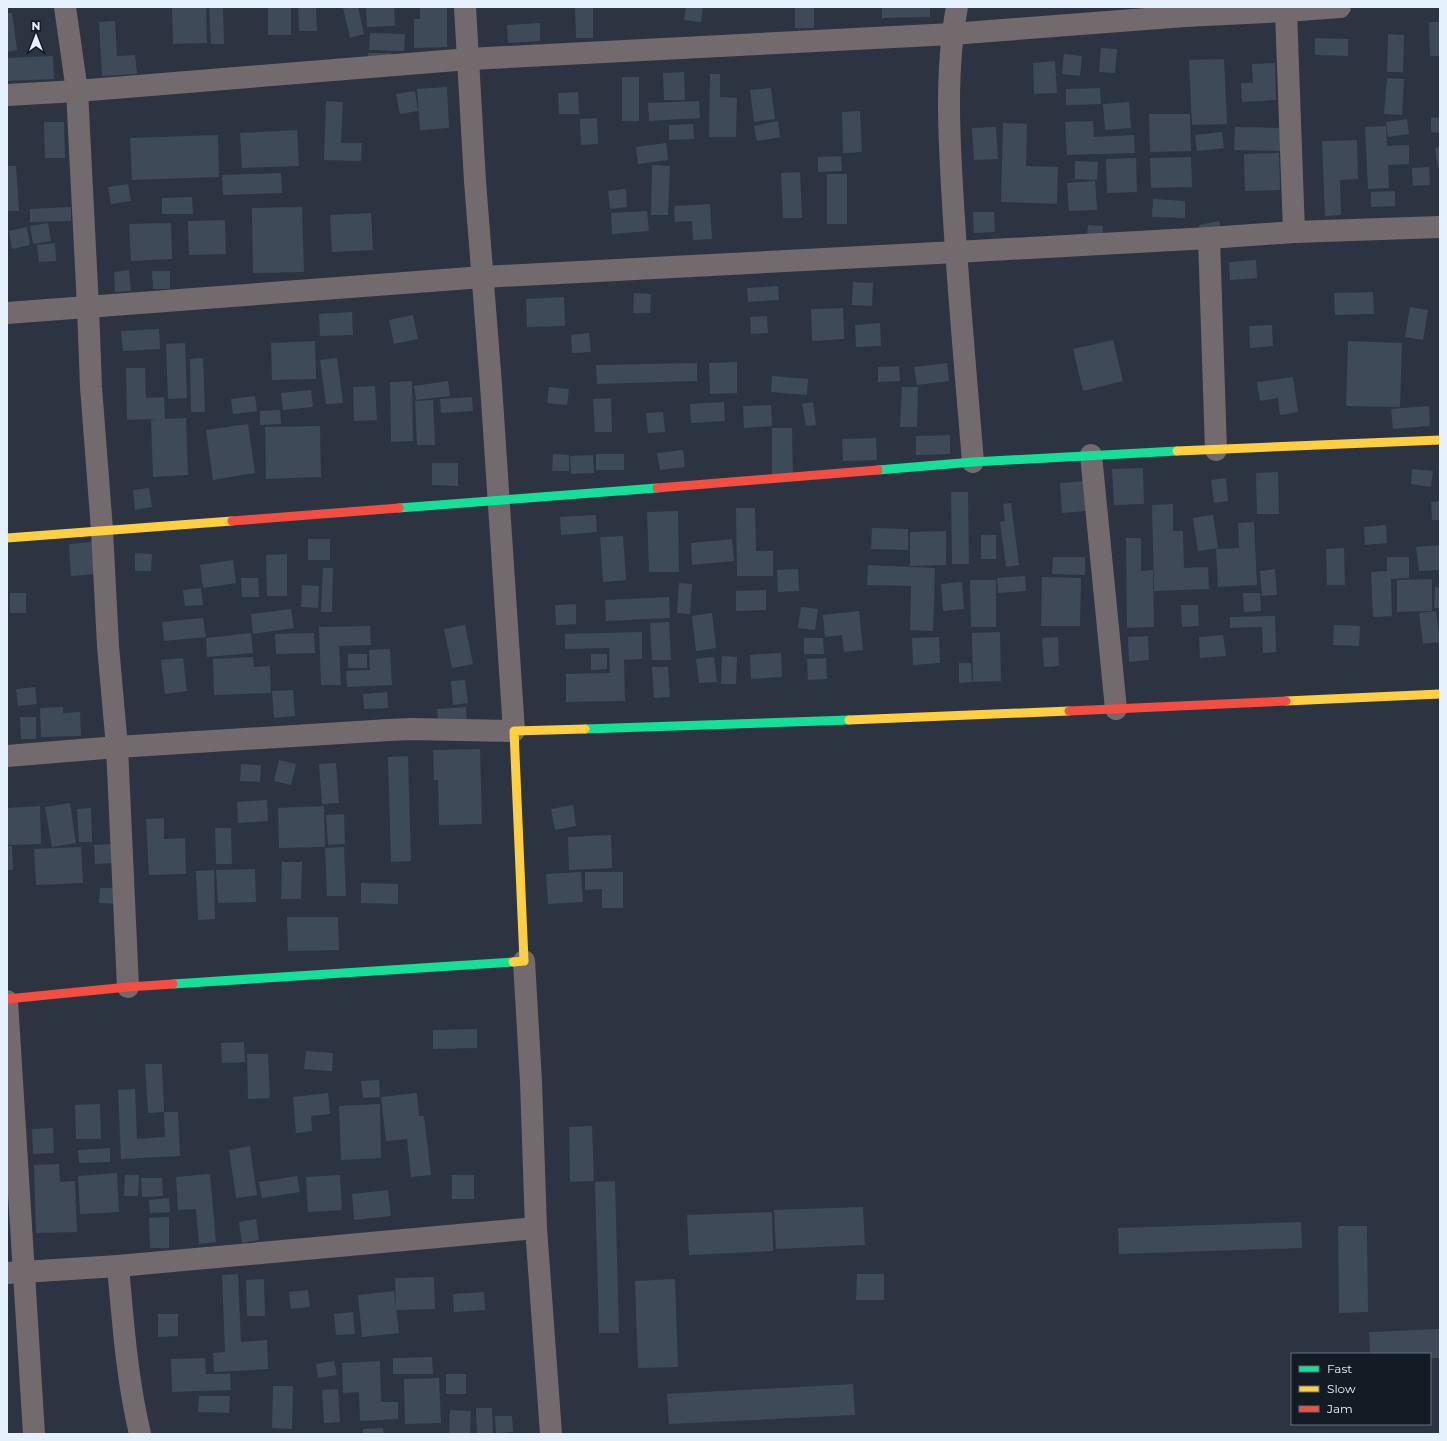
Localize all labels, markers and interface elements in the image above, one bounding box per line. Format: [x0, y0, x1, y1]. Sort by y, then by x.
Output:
north arrow [16, 16, 56, 56]
text: N [32, 19, 40, 33]
legend [1291, 1353, 1431, 1425]
text: Fast [1327, 1361, 1352, 1376]
text: Slow [1327, 1381, 1356, 1396]
text: Jam [1326, 1401, 1353, 1416]

